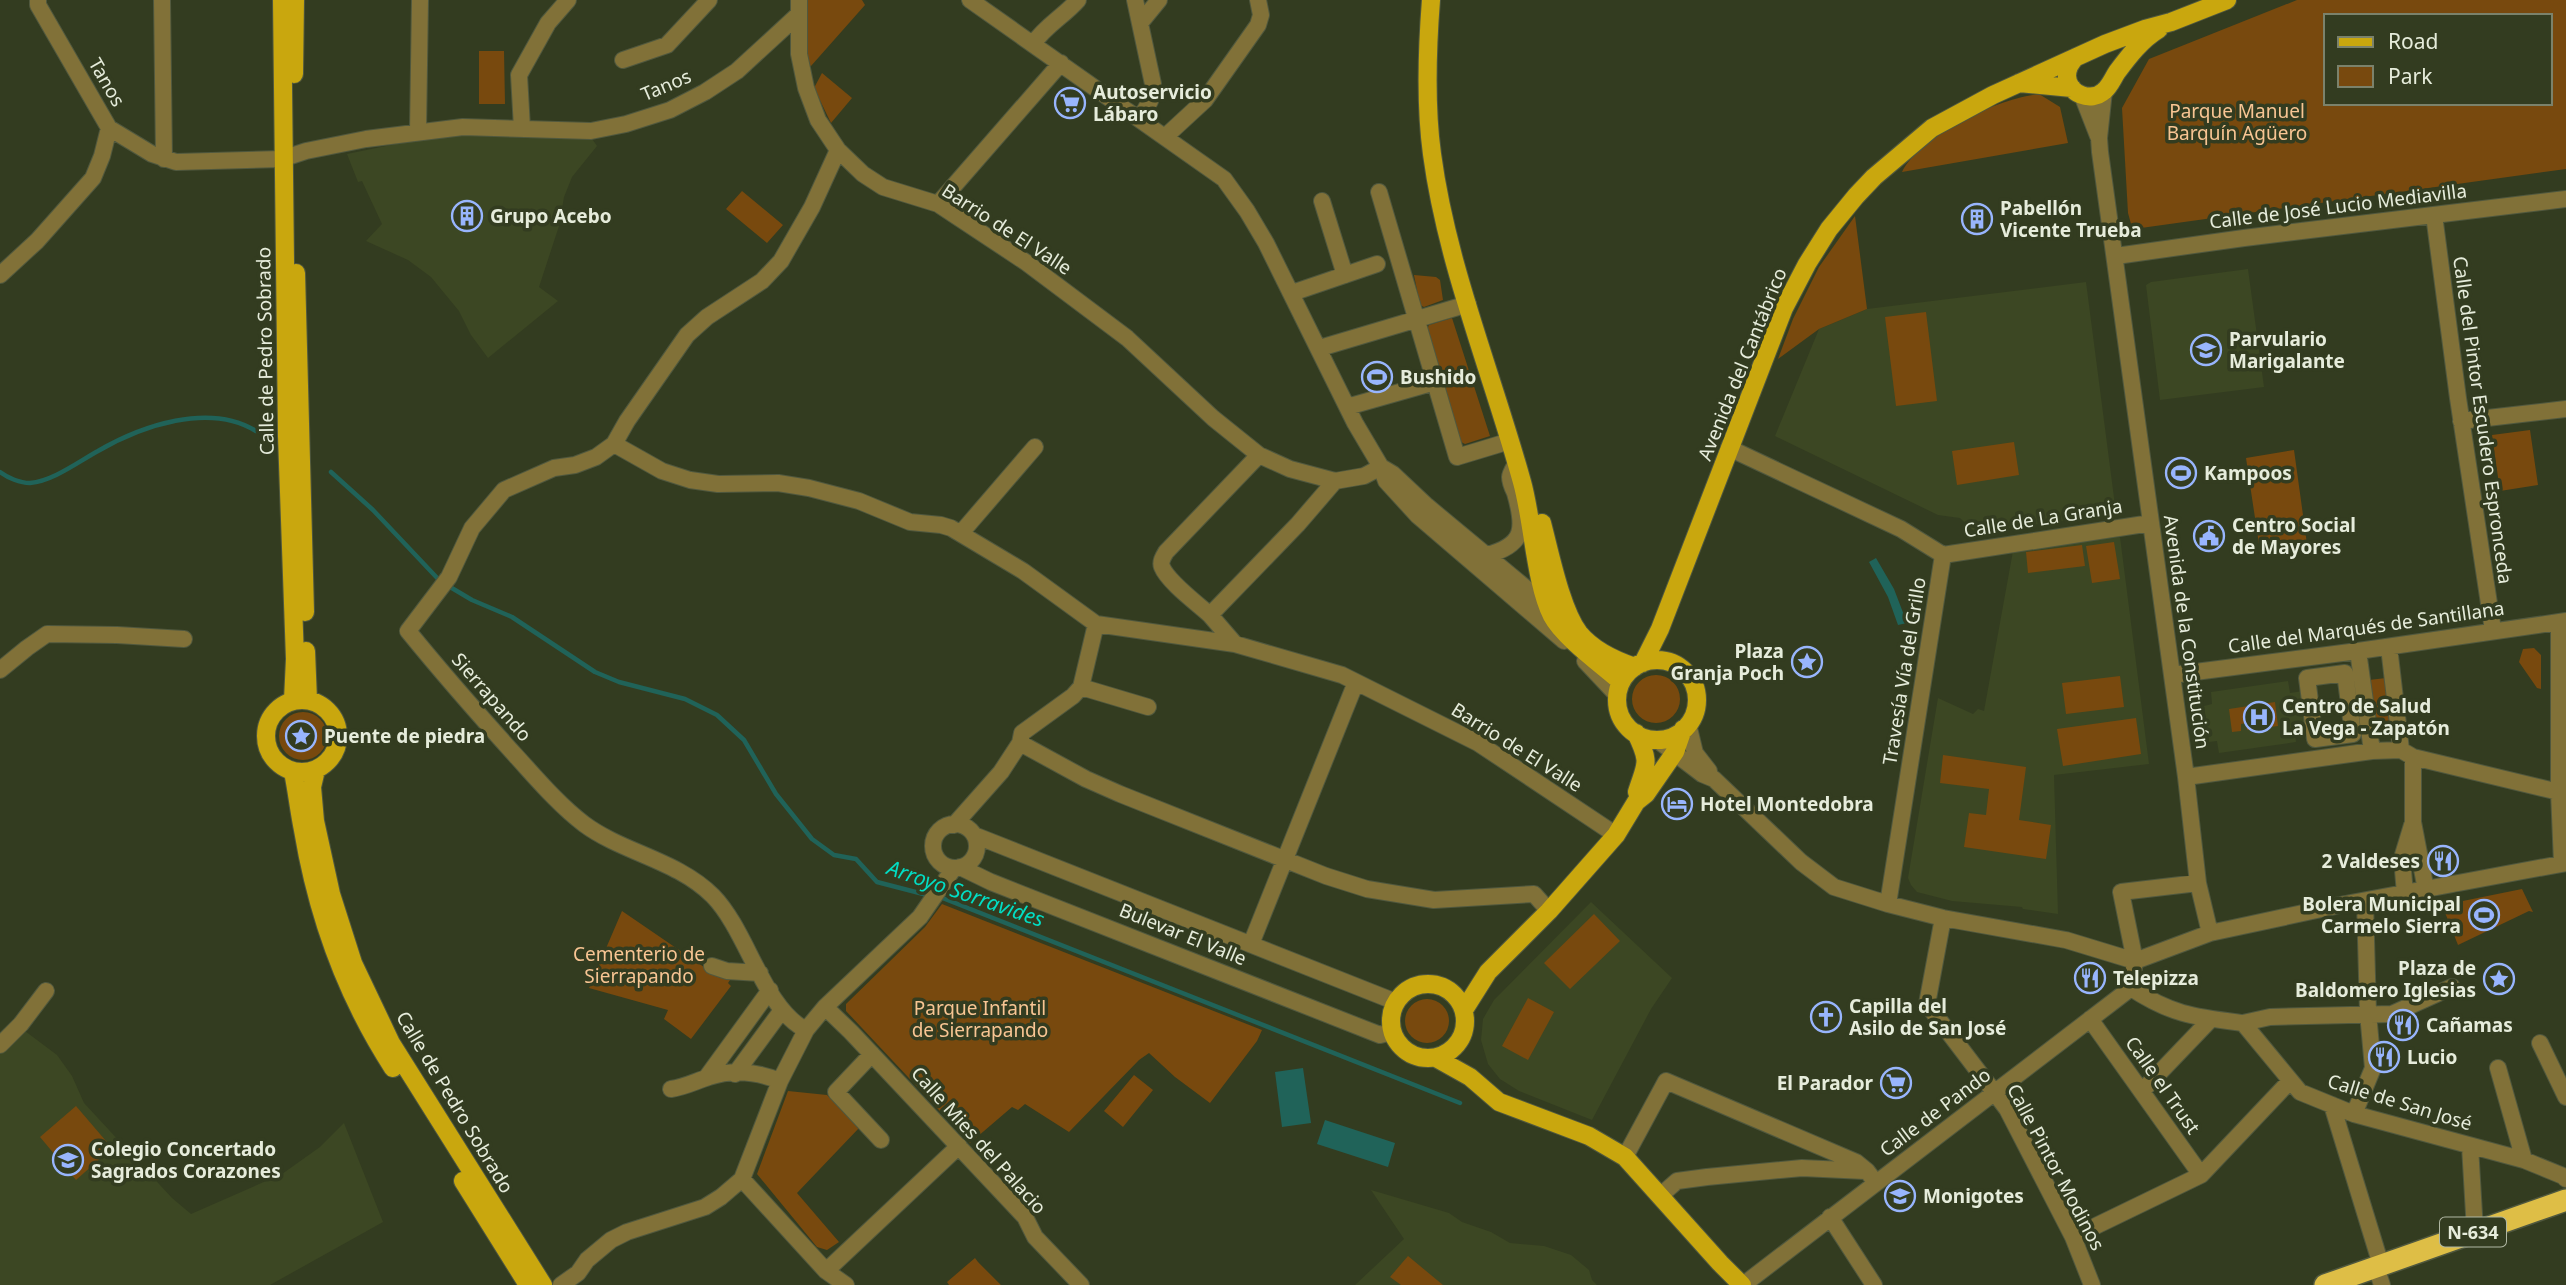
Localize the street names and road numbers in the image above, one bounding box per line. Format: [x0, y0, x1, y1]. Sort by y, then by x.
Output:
street label: Tanos [83, 53, 131, 111]
street label: Tanos [637, 63, 695, 107]
street label: Barrio de El Valle [937, 177, 1077, 281]
street label: Calle de José Lucio Mediavilla [2208, 177, 2468, 235]
street label: Calle de Pedro Sobrado [250, 247, 280, 455]
street label: Calle del Pintor Escudero Espronceda [2447, 254, 2519, 586]
street label: Avenida del Cantábrico [1691, 264, 1793, 464]
street label: Calle de La Granja [1962, 493, 2124, 543]
street label: Avenida de la Constitución [2158, 513, 2216, 751]
street label: Travesía Vía del Grillo [1876, 575, 1932, 767]
street label: Calle del Marqués de Santillana [2226, 595, 2506, 659]
street label: Sierrapando [446, 647, 538, 747]
street label: Barrio de El Valle [1447, 696, 1587, 798]
street label: Bulevar El Valle [1116, 897, 1250, 971]
street label: Calle de Pedro Sobrado [390, 1006, 520, 1198]
street label: Calle el Trust [2120, 1031, 2206, 1139]
street label: Calle Mies del Palacio [906, 1061, 1052, 1219]
street label: Calle de Pando [1874, 1062, 1996, 1162]
street label: Calle de San José [2325, 1068, 2475, 1136]
street label: Calle Pintor Modinos [2001, 1079, 2111, 1255]
road number: N-634 [2440, 1218, 2506, 1246]

